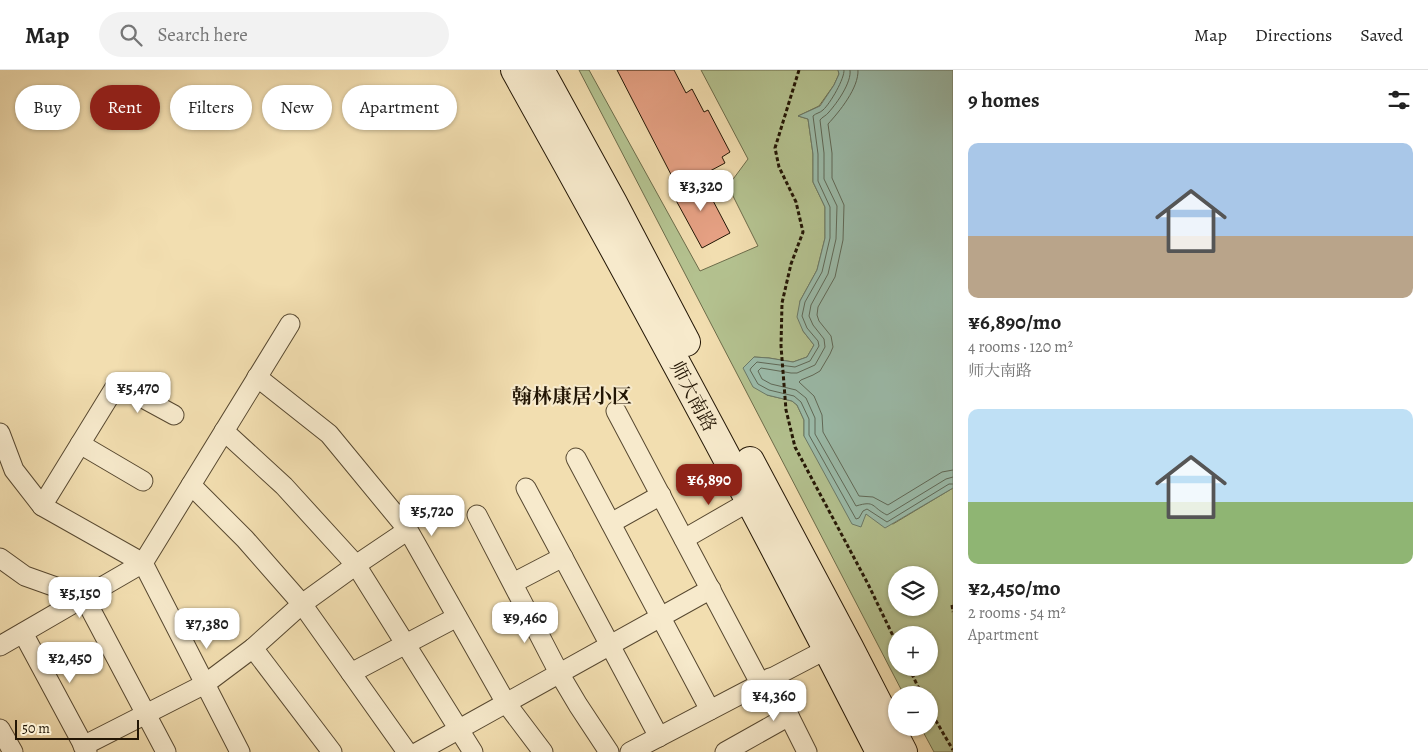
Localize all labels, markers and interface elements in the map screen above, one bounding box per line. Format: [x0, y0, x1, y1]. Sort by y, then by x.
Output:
search box [99, 12, 449, 57]
text: Map [25, 19, 69, 51]
icon: search [117, 21, 145, 49]
text: Search here [157, 22, 248, 48]
text: Map [1194, 23, 1227, 47]
text: Directions [1255, 23, 1332, 47]
text: Saved [1360, 23, 1403, 47]
chip: Buy [15, 85, 80, 130]
chip: Rent [90, 85, 160, 130]
chip: Filters [170, 85, 252, 130]
chip: New [262, 85, 332, 130]
chip: Apartment [342, 85, 457, 130]
text: 9 homes [968, 86, 1039, 114]
icon: filters [1385, 86, 1413, 114]
pin: ¥3,320 [660, 170, 742, 212]
text: ¥3,320 [679, 175, 723, 197]
icon: home [1146, 176, 1236, 266]
text: ¥6,890/mo [968, 308, 1061, 336]
text: 4 rooms · 120 m² [968, 336, 1073, 358]
street label: 师大南路 [664, 357, 722, 436]
text: 师大南路 [968, 360, 1032, 382]
pin: ¥5,470 [97, 372, 179, 414]
text: ¥5,470 [117, 377, 159, 399]
district label: 翰林康居小区 [512, 383, 632, 410]
icon: home [1146, 442, 1236, 532]
pin: ¥6,890 [668, 464, 750, 506]
text: ¥6,890 [687, 469, 731, 491]
pin: ¥5,720 [391, 494, 473, 537]
text: ¥5,720 [411, 500, 453, 522]
map controls [888, 566, 938, 736]
button: layers [888, 566, 938, 616]
text: ¥2,450/mo [968, 574, 1061, 602]
pin: ¥5,150 [39, 576, 121, 619]
text: ¥5,150 [60, 582, 100, 604]
pin: ¥9,460 [484, 602, 566, 644]
text: 2 rooms · 54 m² [968, 602, 1066, 624]
text: ¥9,460 [503, 607, 547, 629]
pin: ¥7,380 [166, 608, 248, 650]
text: ¥7,380 [186, 613, 228, 635]
text: Apartment [968, 624, 1039, 646]
button: + [888, 626, 938, 676]
pin: ¥2,450 [29, 642, 111, 684]
text: ¥2,450 [48, 647, 92, 669]
pin: ¥4,360 [733, 680, 815, 722]
text: ¥4,360 [752, 685, 796, 707]
button: − [888, 686, 938, 736]
scale bar [15, 717, 139, 740]
text: 50 m [22, 719, 50, 738]

